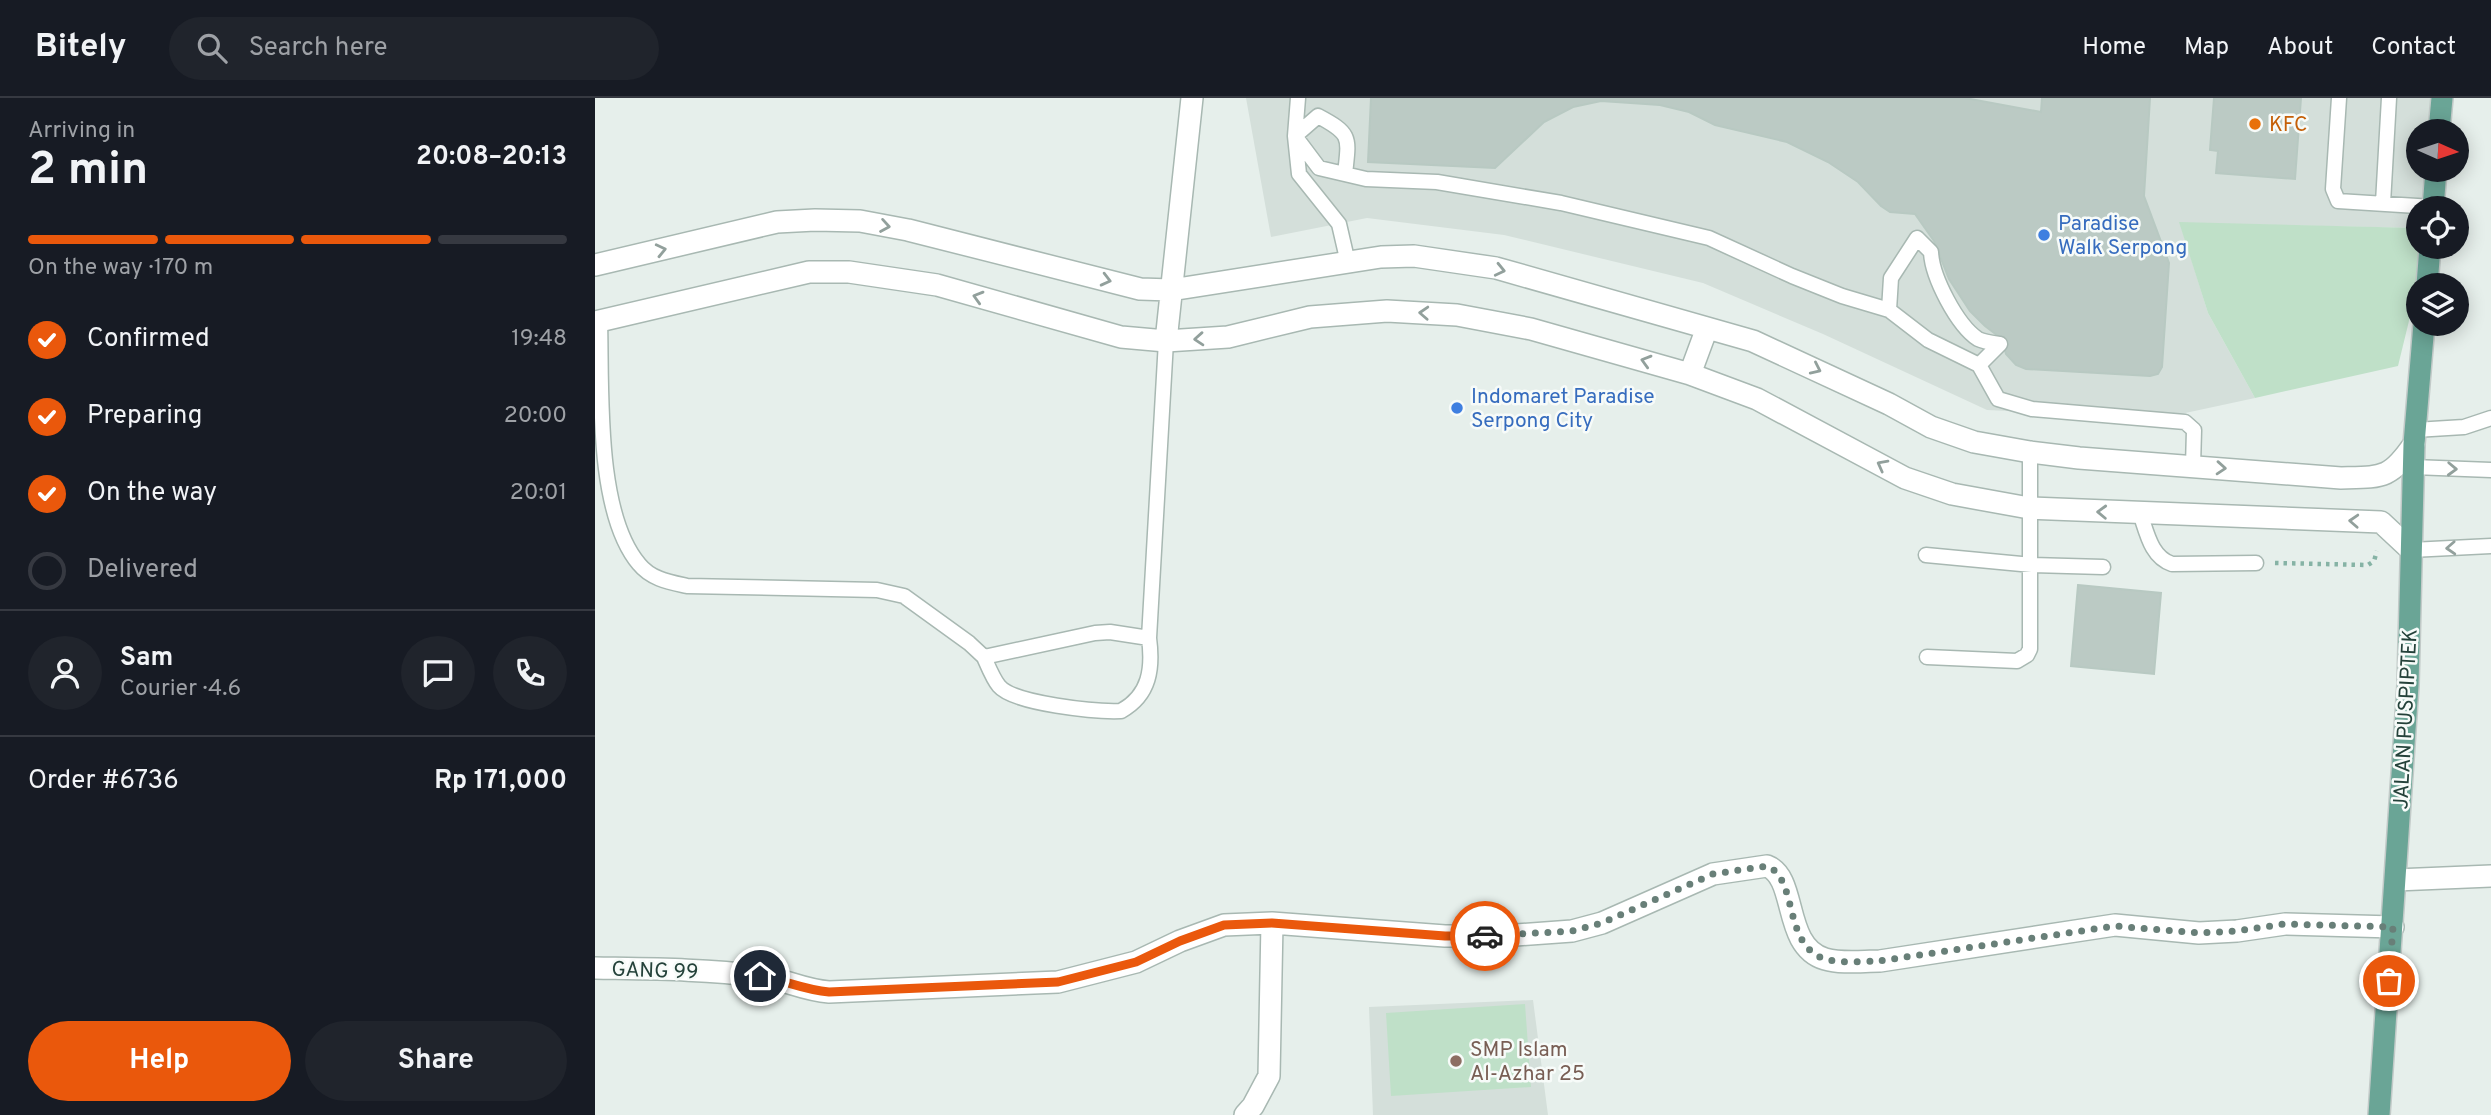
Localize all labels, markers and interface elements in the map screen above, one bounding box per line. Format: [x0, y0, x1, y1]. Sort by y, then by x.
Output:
search box [169, 17, 659, 80]
text: Bitely [35, 27, 127, 69]
icon: search [193, 29, 231, 67]
text: Search here [249, 32, 388, 65]
text: Home [2082, 33, 2146, 63]
text: Map [2184, 33, 2229, 63]
text: About [2267, 33, 2333, 63]
text: Contact [2371, 33, 2456, 63]
place label: KFC [2269, 112, 2308, 139]
marker: KFC [2247, 116, 2263, 132]
text: Arriving in [28, 117, 135, 146]
north arrow [2406, 119, 2469, 182]
map controls [2406, 119, 2469, 336]
text: 20:08–20:13 [416, 141, 567, 174]
text: 2 min [28, 142, 148, 201]
button: locate [2406, 196, 2469, 259]
place label: Paradise Walk Serpong [2058, 211, 2187, 262]
one-way arrow [879, 217, 891, 232]
marker: Paradise Walk Serpong [2036, 227, 2052, 243]
one-way arrow [655, 243, 667, 258]
text: On the way · 170 m [28, 254, 213, 283]
one-way arrow [1494, 262, 1506, 276]
one-way arrow [1100, 272, 1112, 286]
button: layers [2406, 273, 2469, 336]
one-way arrow [972, 290, 984, 305]
one-way arrow [1418, 306, 1429, 321]
icon: check [28, 321, 66, 359]
text: Confirmed [87, 323, 210, 356]
text: 19:48 [511, 325, 567, 354]
one-way arrow [1194, 331, 1205, 346]
one-way arrow [1640, 355, 1652, 370]
one-way arrow [1808, 361, 1821, 375]
place label: Indomaret Paradise Serpong City [1471, 384, 1655, 435]
icon: check [28, 398, 66, 436]
text: Preparing [87, 400, 202, 433]
marker: Indomaret Paradise Serpong City [1449, 400, 1465, 416]
text: 20:00 [504, 402, 567, 431]
one-way arrow [1877, 460, 1889, 473]
one-way arrow [2216, 460, 2227, 475]
one-way arrow [2447, 461, 2458, 476]
icon: check [28, 475, 66, 513]
text: On the way [87, 477, 217, 510]
text: 20:01 [510, 479, 567, 508]
one-way arrow [2096, 504, 2107, 519]
one-way arrow [2348, 513, 2359, 528]
one-way arrow [2445, 540, 2456, 555]
text: Delivered [87, 554, 198, 587]
street label: JALAN PUSPIPTEK [2388, 628, 2425, 810]
button: person [28, 636, 102, 710]
button: chat [401, 636, 475, 710]
button: phone [493, 636, 567, 710]
text: Sam [120, 642, 173, 675]
text: Courier · 4.6 [120, 675, 241, 704]
text: Order #6736 [28, 765, 179, 798]
text: Rp 171,000 [434, 765, 567, 798]
courier [1450, 901, 1520, 971]
icon: car [1466, 917, 1504, 955]
pin [730, 946, 790, 1006]
pin [2359, 951, 2419, 1011]
street label: GANG 99 [611, 956, 699, 987]
icon: home [741, 957, 779, 995]
icon: bag [2370, 962, 2408, 1000]
button: Help [28, 1021, 291, 1101]
button: Share [305, 1021, 567, 1101]
place label: SMP Islam Al-Azhar 25 [1470, 1037, 1585, 1088]
marker: SMP Islam Al-Azhar 25 [1448, 1053, 1464, 1069]

